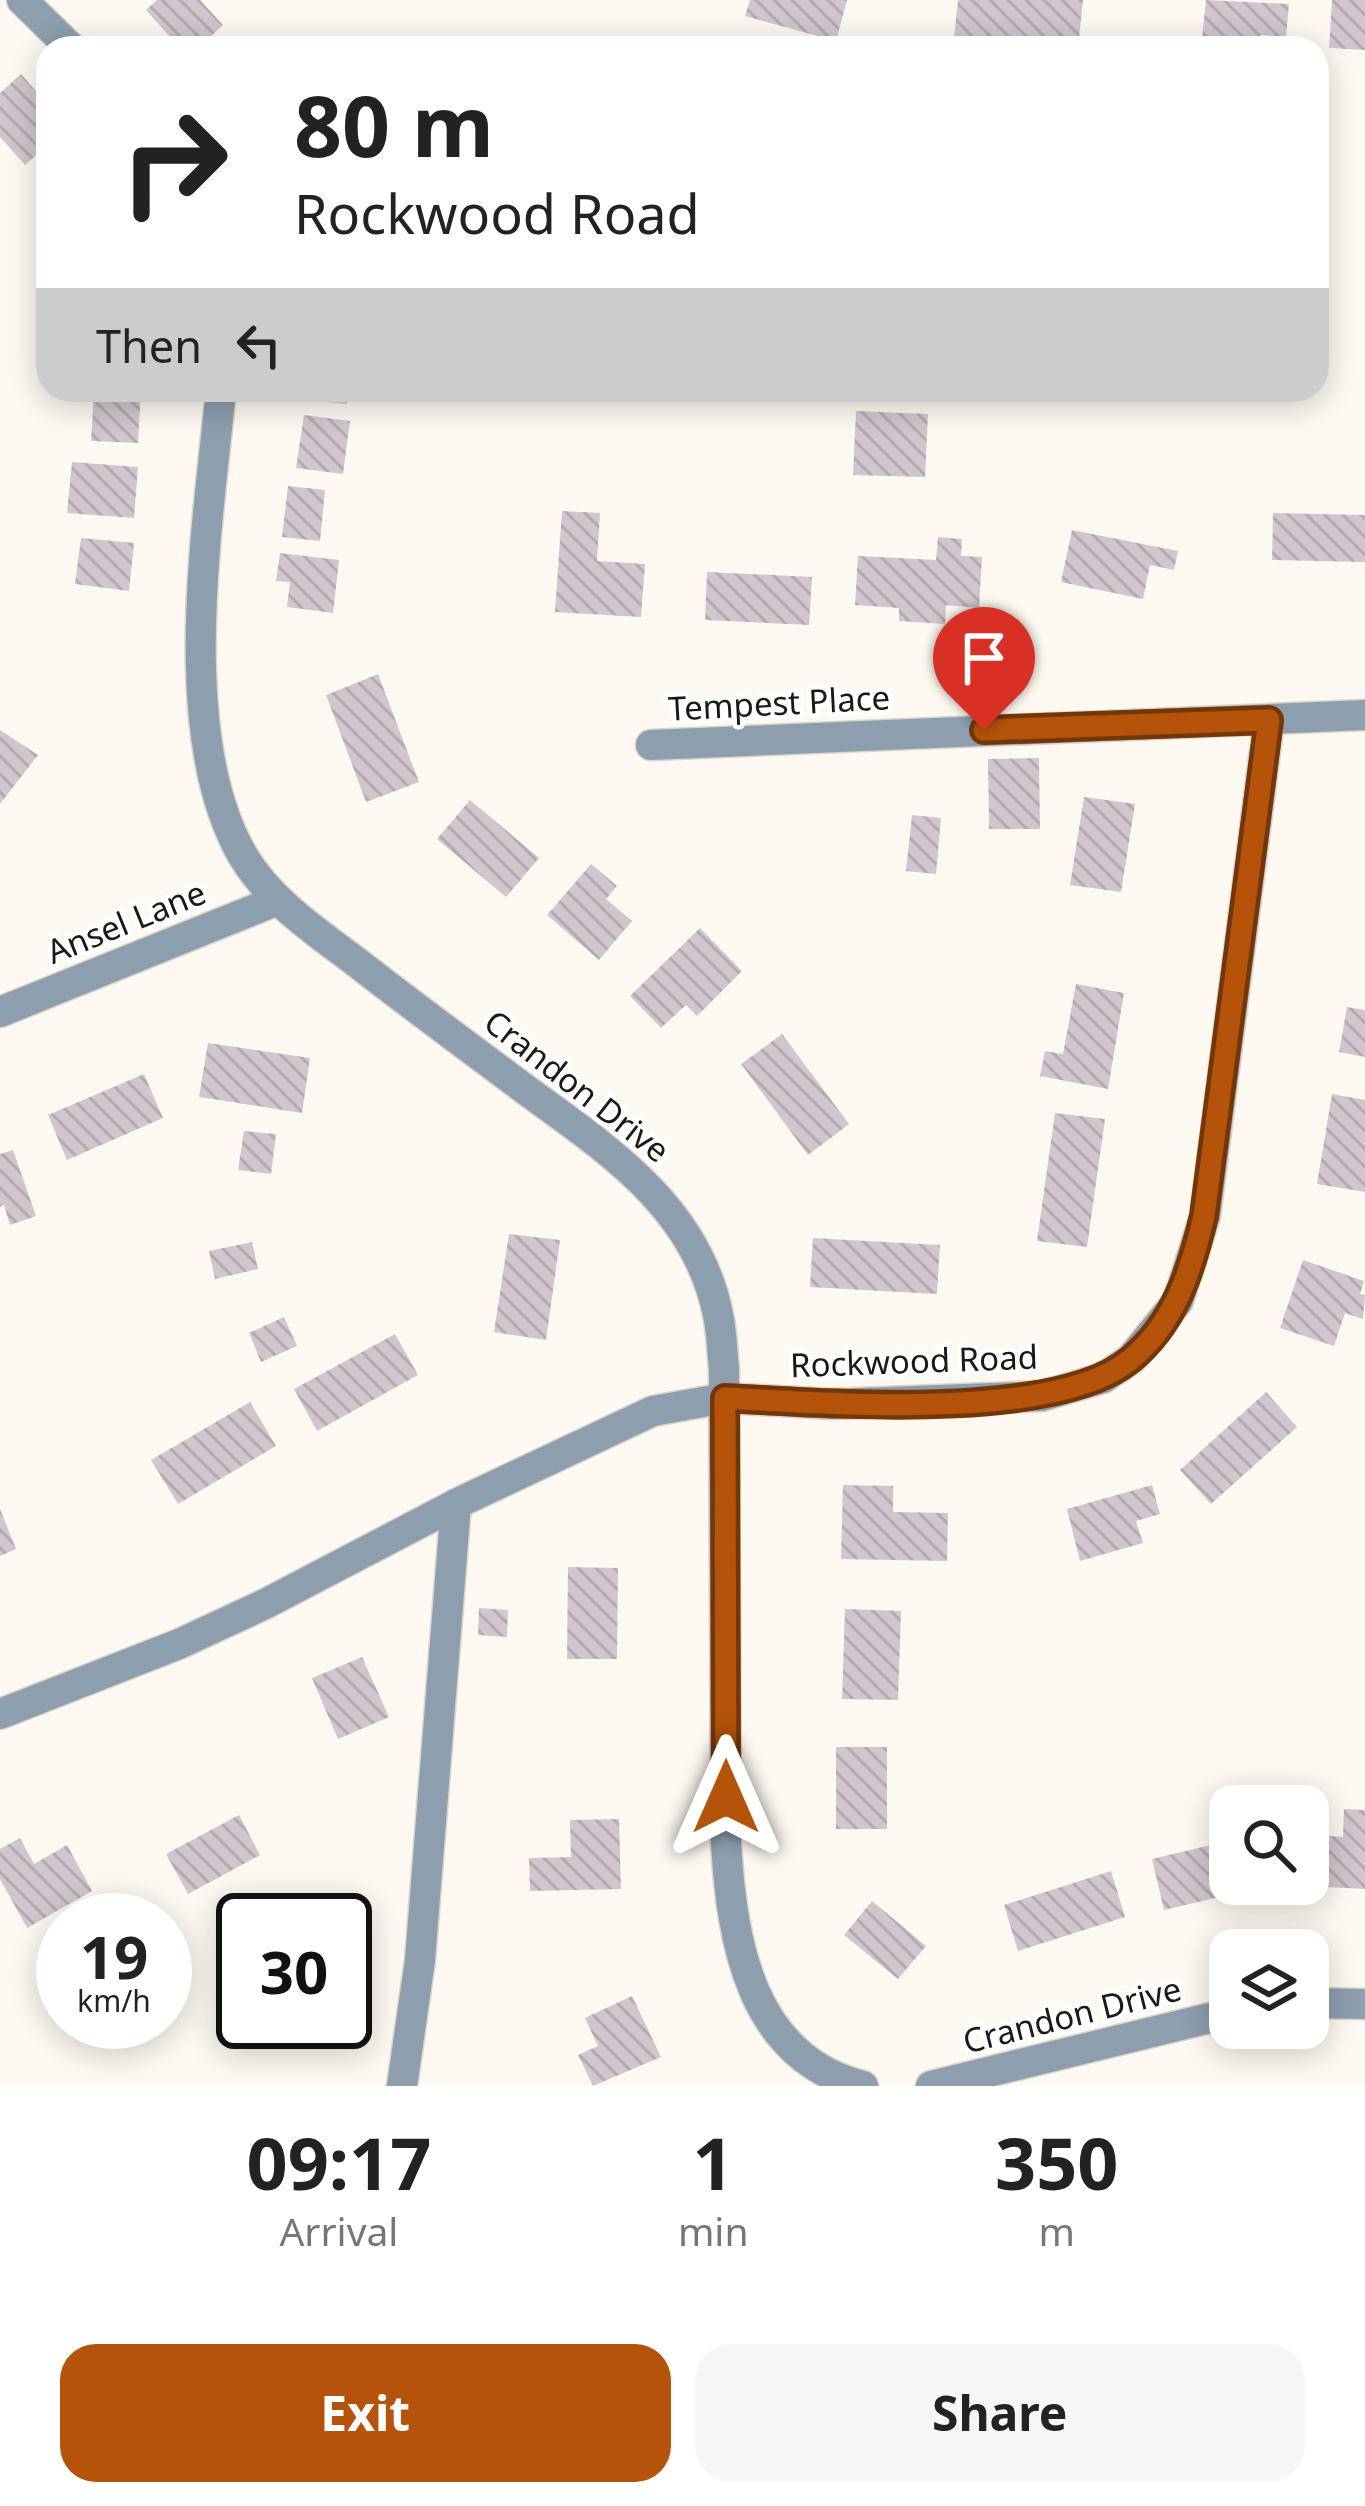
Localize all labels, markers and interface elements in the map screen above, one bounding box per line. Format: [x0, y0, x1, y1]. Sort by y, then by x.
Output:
text: 80 m [294, 67, 494, 182]
icon: right [96, 84, 252, 240]
text: Rockwood Road [294, 176, 700, 250]
icon: left [226, 312, 292, 378]
text: Then [96, 315, 202, 376]
pin [933, 607, 1035, 730]
icon: arrive [951, 625, 1017, 691]
street label: Tempest Place [667, 674, 891, 731]
street label: Ansel Lane [40, 869, 212, 974]
street label: Crandon Drive [475, 999, 679, 1172]
street label: Rockwood Road [789, 1334, 1039, 1387]
position arrow [663, 1734, 789, 1860]
map controls [1209, 1785, 1329, 2049]
button: search [1209, 1785, 1329, 1905]
speed limit sign: 30 [216, 1893, 372, 2049]
text: 19 [80, 1915, 148, 1997]
button: layers [1209, 1929, 1329, 2049]
street label: Crandon Drive [958, 1966, 1186, 2063]
text: km/h [77, 1980, 151, 2021]
text: 09:17 [246, 2113, 431, 2211]
text: 1 [693, 2113, 734, 2211]
text: 350 [995, 2113, 1119, 2211]
text: Arrival [279, 2204, 398, 2257]
text: min [678, 2204, 749, 2257]
text: m [1039, 2204, 1075, 2257]
button: Exit [60, 2344, 671, 2482]
button: Share [695, 2344, 1305, 2482]

